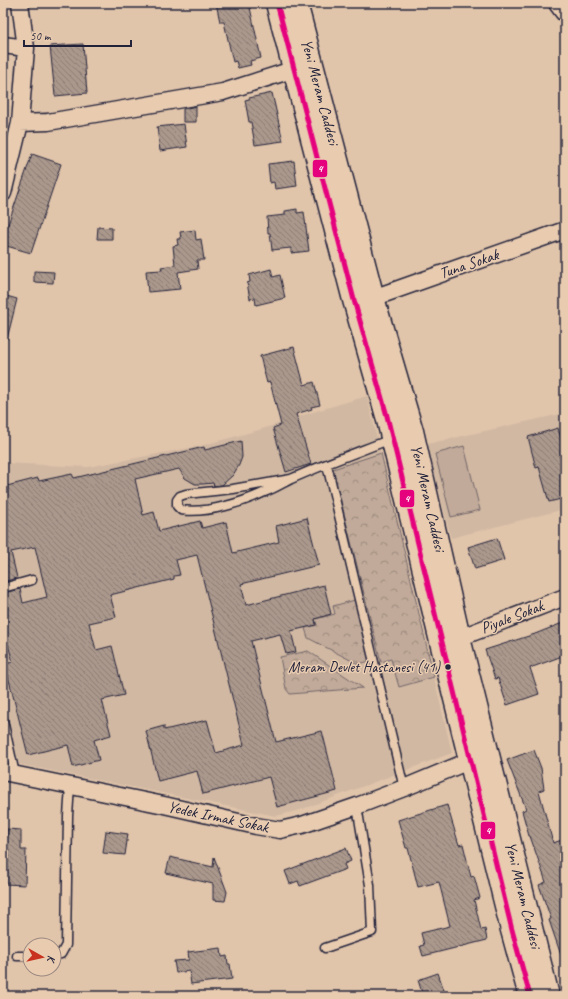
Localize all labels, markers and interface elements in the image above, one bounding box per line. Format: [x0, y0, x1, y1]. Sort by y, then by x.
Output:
scale bar [24, 22, 131, 48]
text: 50 m [30, 28, 52, 44]
street label: Yeni Meram Caddesi [296, 37, 344, 149]
line badge: 4 [312, 159, 328, 178]
text: 4 [318, 161, 325, 175]
street label: Tuna Sokak [437, 244, 502, 283]
street label: Yeni Meram Caddesi [406, 443, 450, 555]
line badge: 4 [399, 489, 415, 508]
text: 4 [405, 491, 412, 505]
street label: Piyale Sokak [478, 595, 547, 638]
place label: Meram Devlet Hastanesi (41) [288, 658, 441, 677]
marker: Meram Devlet Hastanesi (41) [443, 662, 453, 672]
street label: Yedek Irmak Sokak [166, 797, 271, 838]
line badge: 4 [480, 821, 496, 840]
text: 4 [486, 823, 493, 837]
street label: Yeni Meram Caddesi [500, 840, 546, 952]
north arrow [22, 937, 62, 977]
text: K [44, 955, 59, 965]

